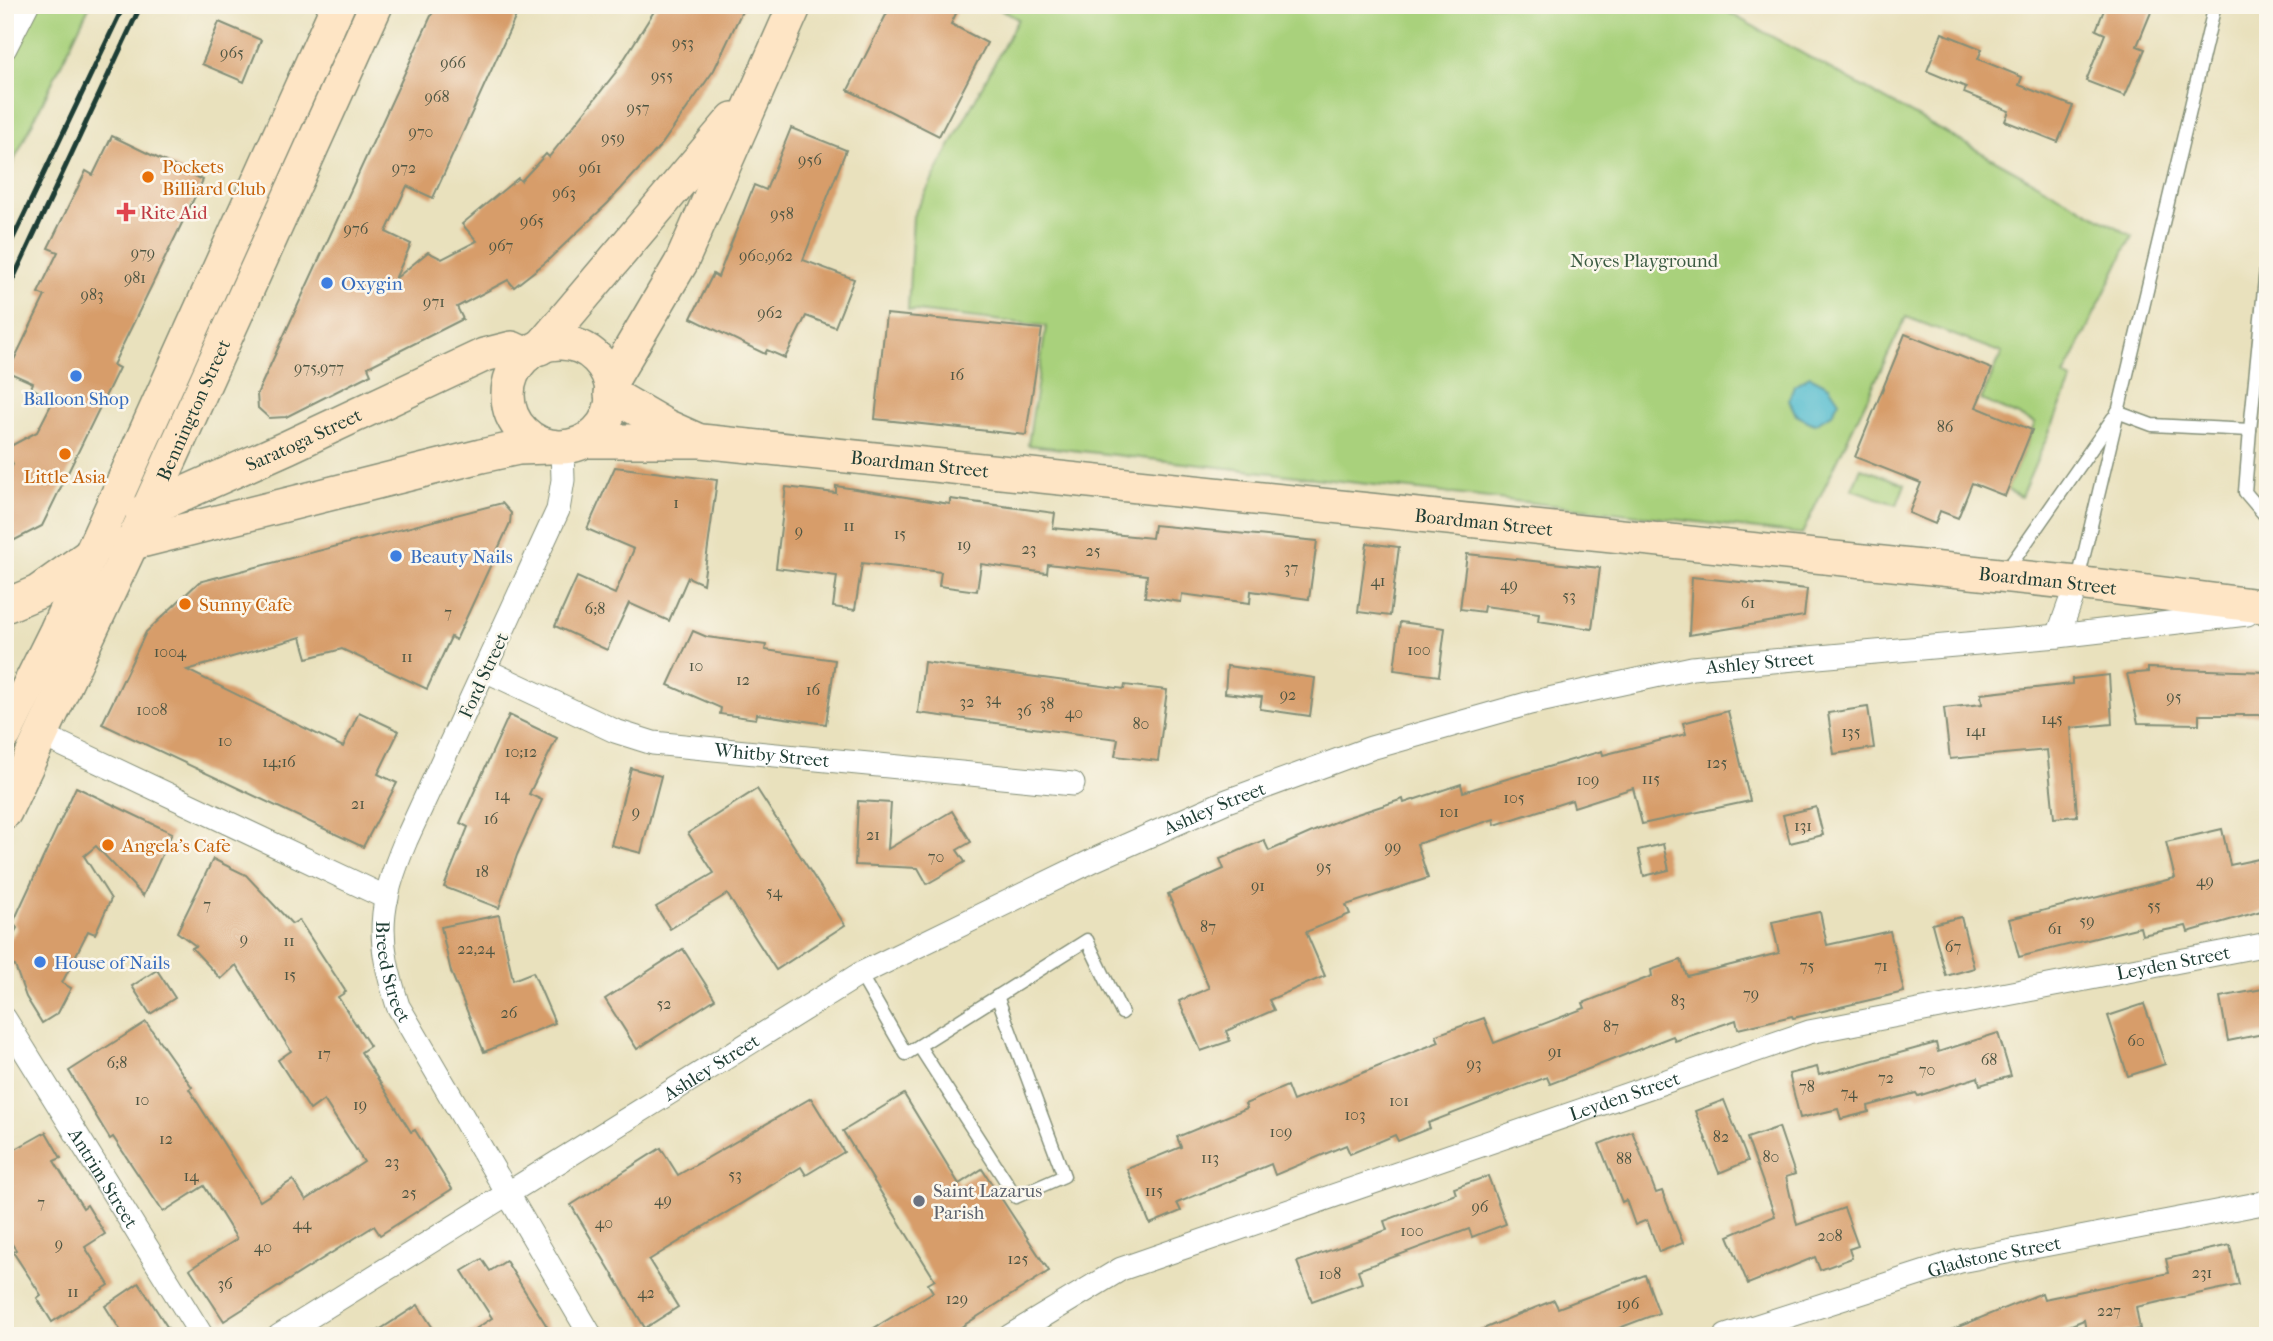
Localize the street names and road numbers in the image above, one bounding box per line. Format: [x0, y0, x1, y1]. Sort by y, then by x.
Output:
street label: Bennington Street [152, 336, 235, 484]
street label: Saratoga Street [242, 404, 366, 476]
street label: Boardman Street [850, 447, 990, 483]
street label: Boardman Street [1414, 505, 1554, 541]
street label: Boardman Street [1978, 563, 2118, 600]
street label: Ford Street [454, 629, 513, 722]
street label: Ashley Street [1704, 647, 1815, 679]
street label: Whitby Street [712, 739, 831, 772]
street label: Ashley Street [1159, 778, 1269, 840]
street label: Breed Street [371, 921, 415, 1027]
street label: Leyden Street [2115, 941, 2232, 985]
street label: Ashley Street [659, 1030, 764, 1106]
street label: Leyden Street [1567, 1067, 1683, 1126]
street label: Antrim Street [63, 1123, 142, 1233]
street label: Gladstone Street [1925, 1232, 2063, 1283]

